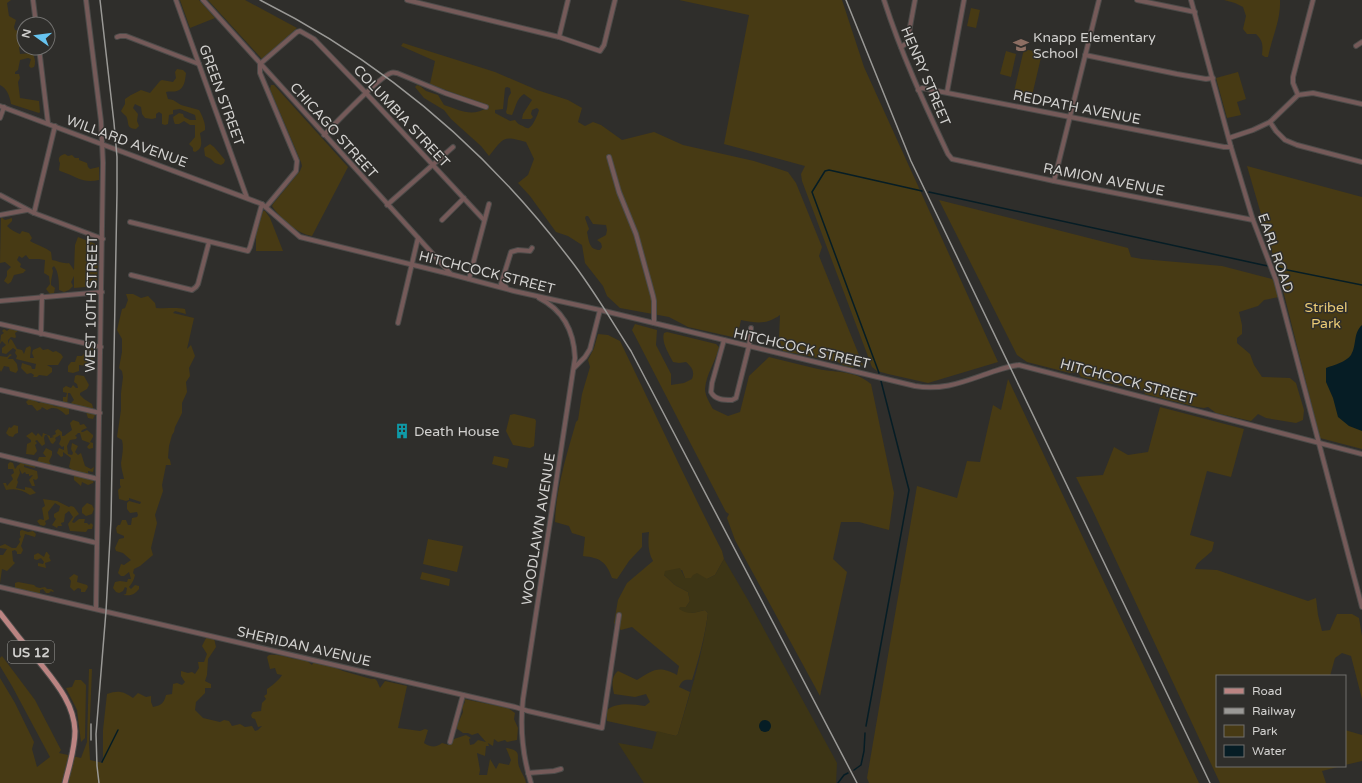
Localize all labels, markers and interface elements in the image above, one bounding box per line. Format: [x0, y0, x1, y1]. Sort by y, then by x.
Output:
north arrow [16, 16, 56, 56]
street label: HENRY STREET [897, 24, 954, 129]
text: N [19, 28, 34, 40]
place label: Knapp Elementary School [1033, 29, 1156, 62]
school or university icon: Knapp Elementary School [1012, 36, 1030, 54]
street label: GREEN STREET [195, 42, 248, 148]
street label: COLUMBIA STREET [350, 62, 454, 171]
street label: CHICAGO STREET [286, 79, 381, 182]
street label: REDPATH AVENUE [1012, 87, 1142, 128]
street label: WILLARD AVENUE [64, 112, 190, 171]
street label: RAMION AVENUE [1042, 159, 1166, 200]
street label: EARL ROAD [1254, 211, 1297, 295]
street label: WEST 10TH STREET [82, 235, 101, 372]
street label: HITCHCOCK STREET [417, 247, 557, 298]
park label: Stribel Park [1305, 299, 1347, 332]
street label: HITCHCOCK STREET [732, 325, 872, 373]
street label: HITCHCOCK STREET [1058, 355, 1198, 408]
building icon: Death House [393, 422, 411, 440]
place label: Death House [414, 423, 500, 440]
street label: WOODLAWN AVENUE [518, 452, 559, 606]
street label: SHERIDAN AVENUE [235, 623, 373, 670]
road number: US 12 [8, 641, 54, 663]
legend [1216, 675, 1346, 767]
text: Road [1252, 684, 1282, 698]
text: Railway [1252, 704, 1296, 718]
text: Park [1252, 724, 1278, 738]
text: Water [1252, 744, 1287, 758]

